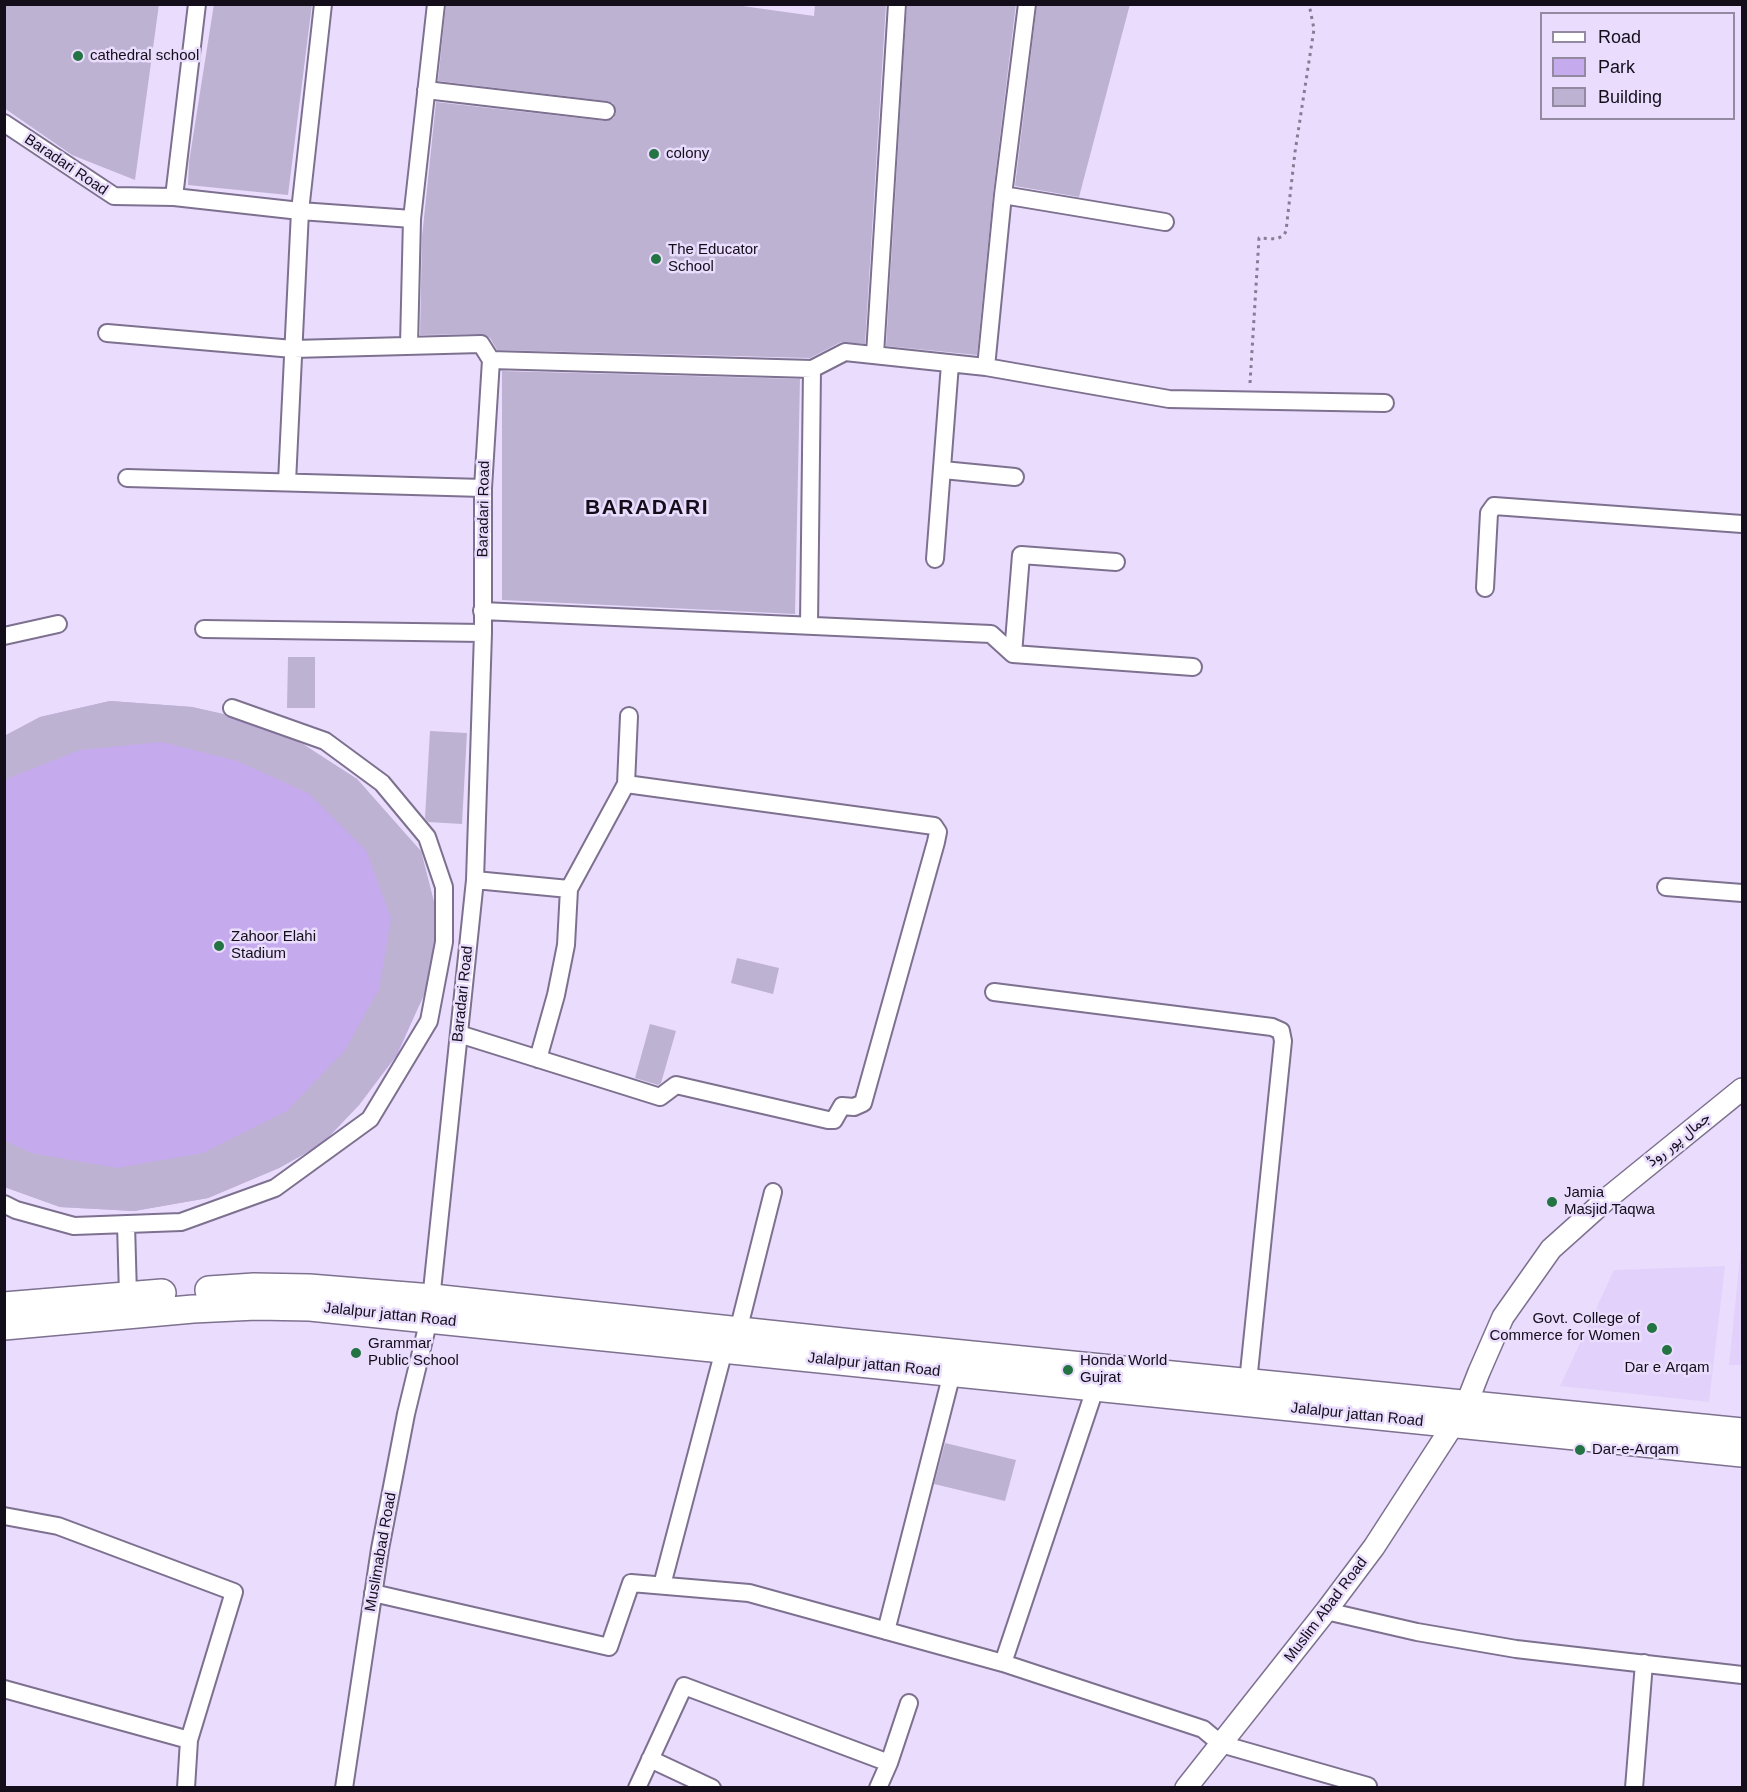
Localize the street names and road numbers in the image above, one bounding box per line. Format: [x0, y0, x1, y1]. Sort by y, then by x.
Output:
street label: Baradari Road [21, 130, 111, 200]
street label: Baradari Road [474, 460, 494, 558]
street label: Baradari Road [449, 945, 477, 1043]
street label: جمال پور روڈ [1644, 1109, 1714, 1171]
street label: Jalalpur jattan Road [323, 1299, 457, 1331]
street label: Jalalpur jattan Road [807, 1349, 941, 1381]
street label: Jalalpur jattan Road [1290, 1399, 1424, 1431]
street label: Muslimabad Road [362, 1491, 400, 1613]
street label: Muslim Abad Road [1281, 1554, 1371, 1666]

